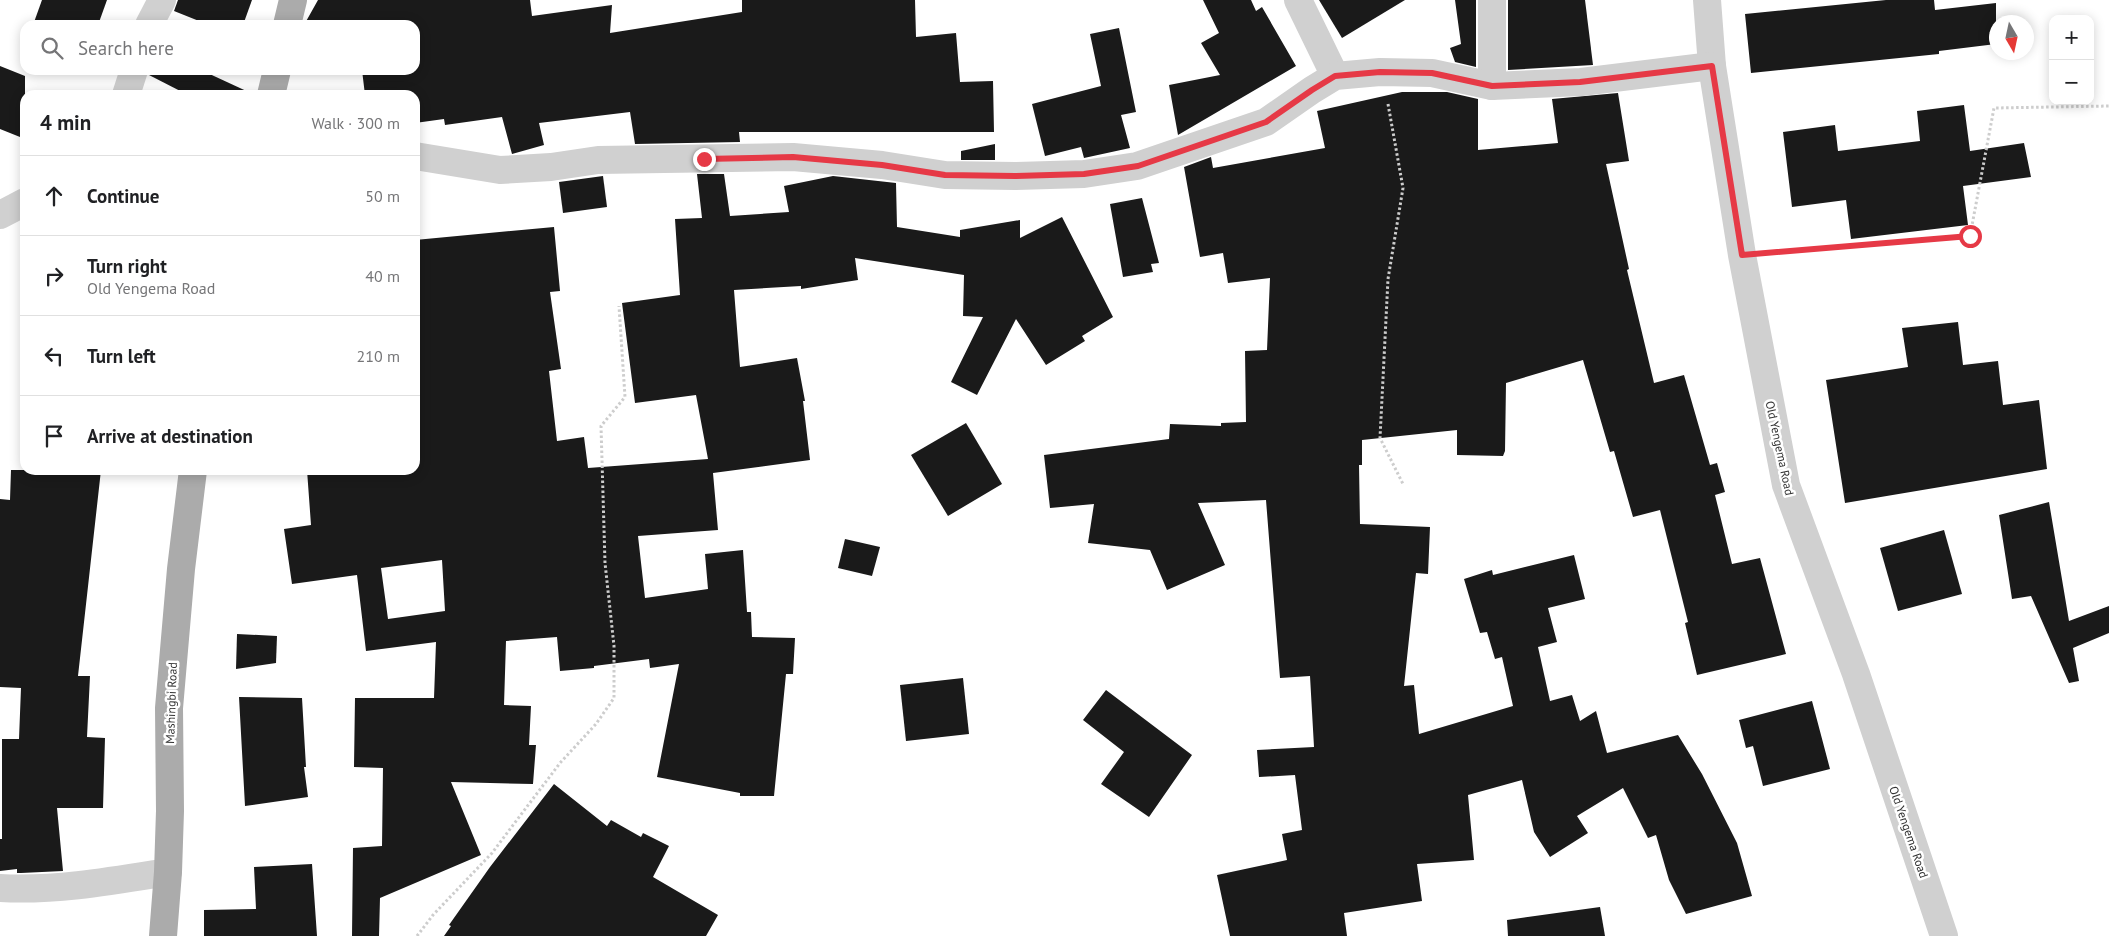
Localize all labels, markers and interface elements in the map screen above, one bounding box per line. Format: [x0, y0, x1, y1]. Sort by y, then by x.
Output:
north arrow [1989, 15, 2034, 60]
map controls [2049, 15, 2094, 105]
button: + [2049, 15, 2094, 60]
search box [20, 20, 420, 75]
icon: search [38, 34, 66, 62]
text: Search here [78, 36, 174, 60]
button: − [2049, 60, 2094, 105]
text: 4 min [40, 109, 91, 136]
text: Walk · 300 m [311, 113, 400, 133]
route end [693, 148, 716, 171]
icon: ahead [40, 182, 68, 210]
text: Continue [87, 184, 159, 208]
text: 50 m [365, 186, 400, 206]
route start [1959, 225, 1982, 248]
text: Turn right [87, 254, 167, 278]
icon: right [40, 262, 68, 290]
text: 40 m [365, 266, 400, 286]
text: Old Yengema Road [87, 278, 215, 298]
icon: left [40, 342, 68, 370]
text: Turn left [87, 344, 156, 368]
text: 210 m [357, 346, 400, 366]
street label: Old Yengema Road [1763, 399, 1797, 497]
icon: arrive [40, 422, 68, 450]
text: Arrive at destination [87, 424, 253, 448]
street label: Mashingbi Road [162, 662, 180, 744]
street label: Old Yengema Road [1886, 784, 1932, 880]

